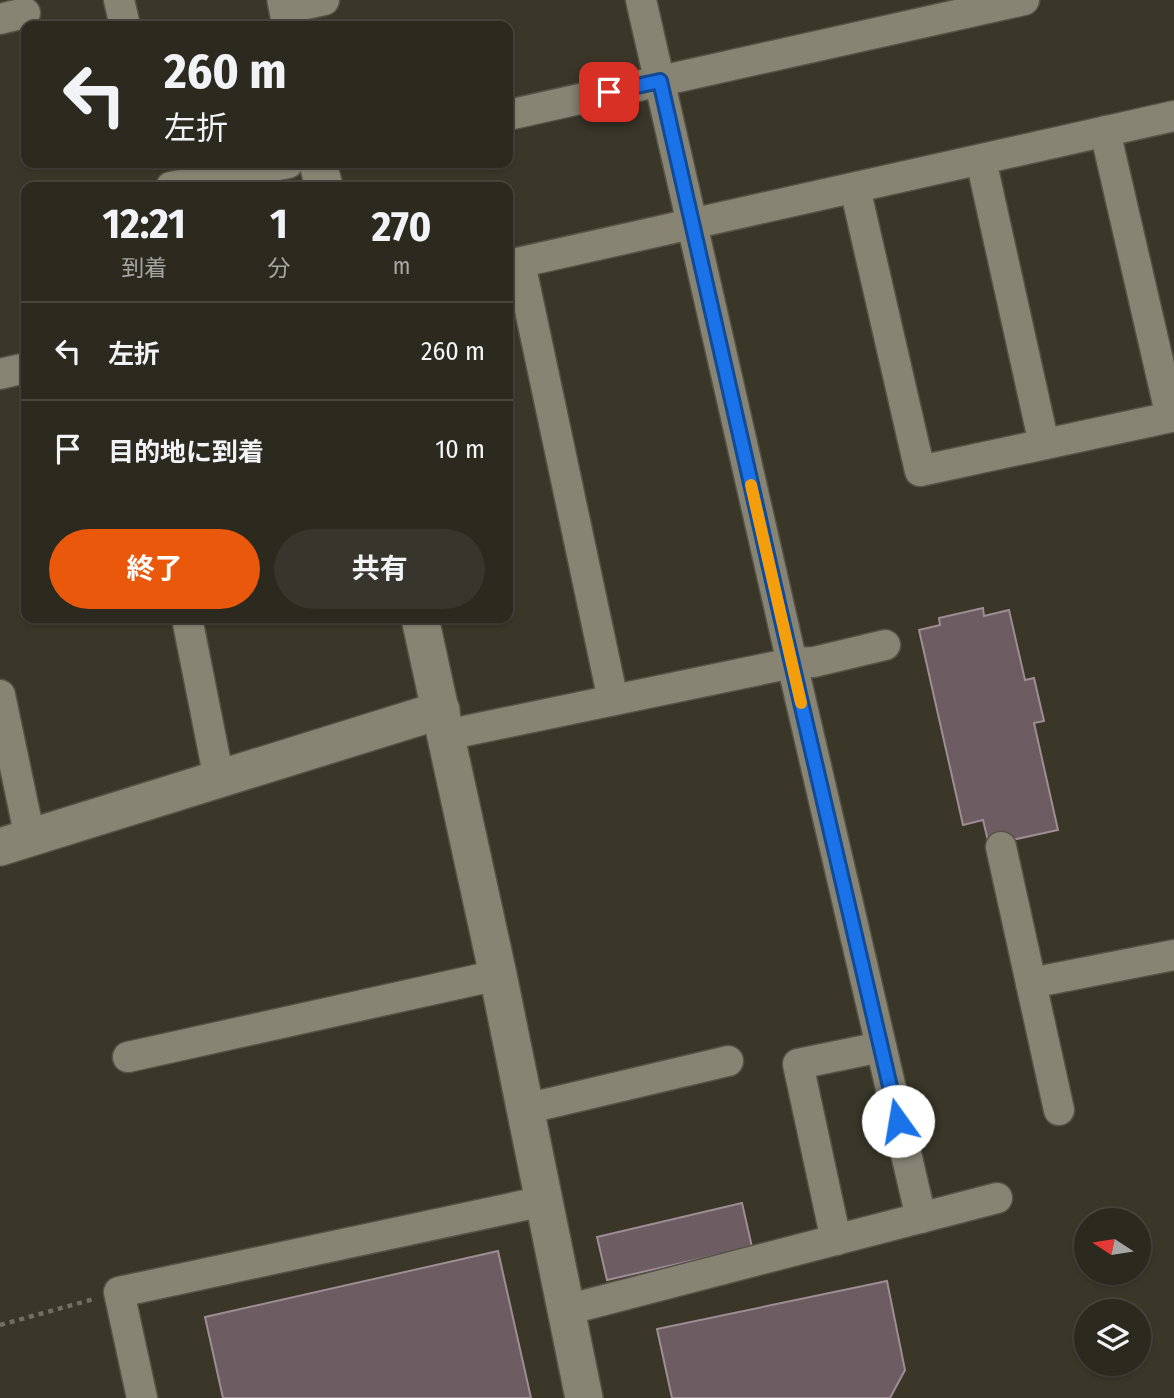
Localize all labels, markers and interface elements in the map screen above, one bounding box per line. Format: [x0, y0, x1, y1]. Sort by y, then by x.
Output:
text: 260 m [164, 42, 287, 101]
icon: left [49, 49, 140, 140]
pin [579, 62, 639, 122]
icon: arrive [590, 73, 628, 111]
text: 左折 [164, 109, 228, 147]
text: 12:21 [102, 199, 186, 249]
text: 1 [270, 199, 288, 249]
text: 270 [372, 202, 431, 252]
text: m [393, 252, 410, 280]
text: 到着 [121, 254, 167, 282]
text: 分 [267, 254, 290, 282]
icon: left [49, 332, 87, 370]
text: 260 m [421, 336, 485, 367]
text: 左折 [108, 339, 160, 370]
icon: arrive [49, 430, 87, 468]
text: 10 m [435, 434, 485, 465]
text: 目的地に到着 [108, 437, 264, 468]
button: 終了 [49, 529, 260, 609]
button: 共有 [274, 529, 485, 609]
position arrow [861, 1084, 935, 1158]
north arrow [1074, 1208, 1152, 1284]
map controls [1074, 1208, 1151, 1376]
button: layers [1074, 1299, 1151, 1376]

